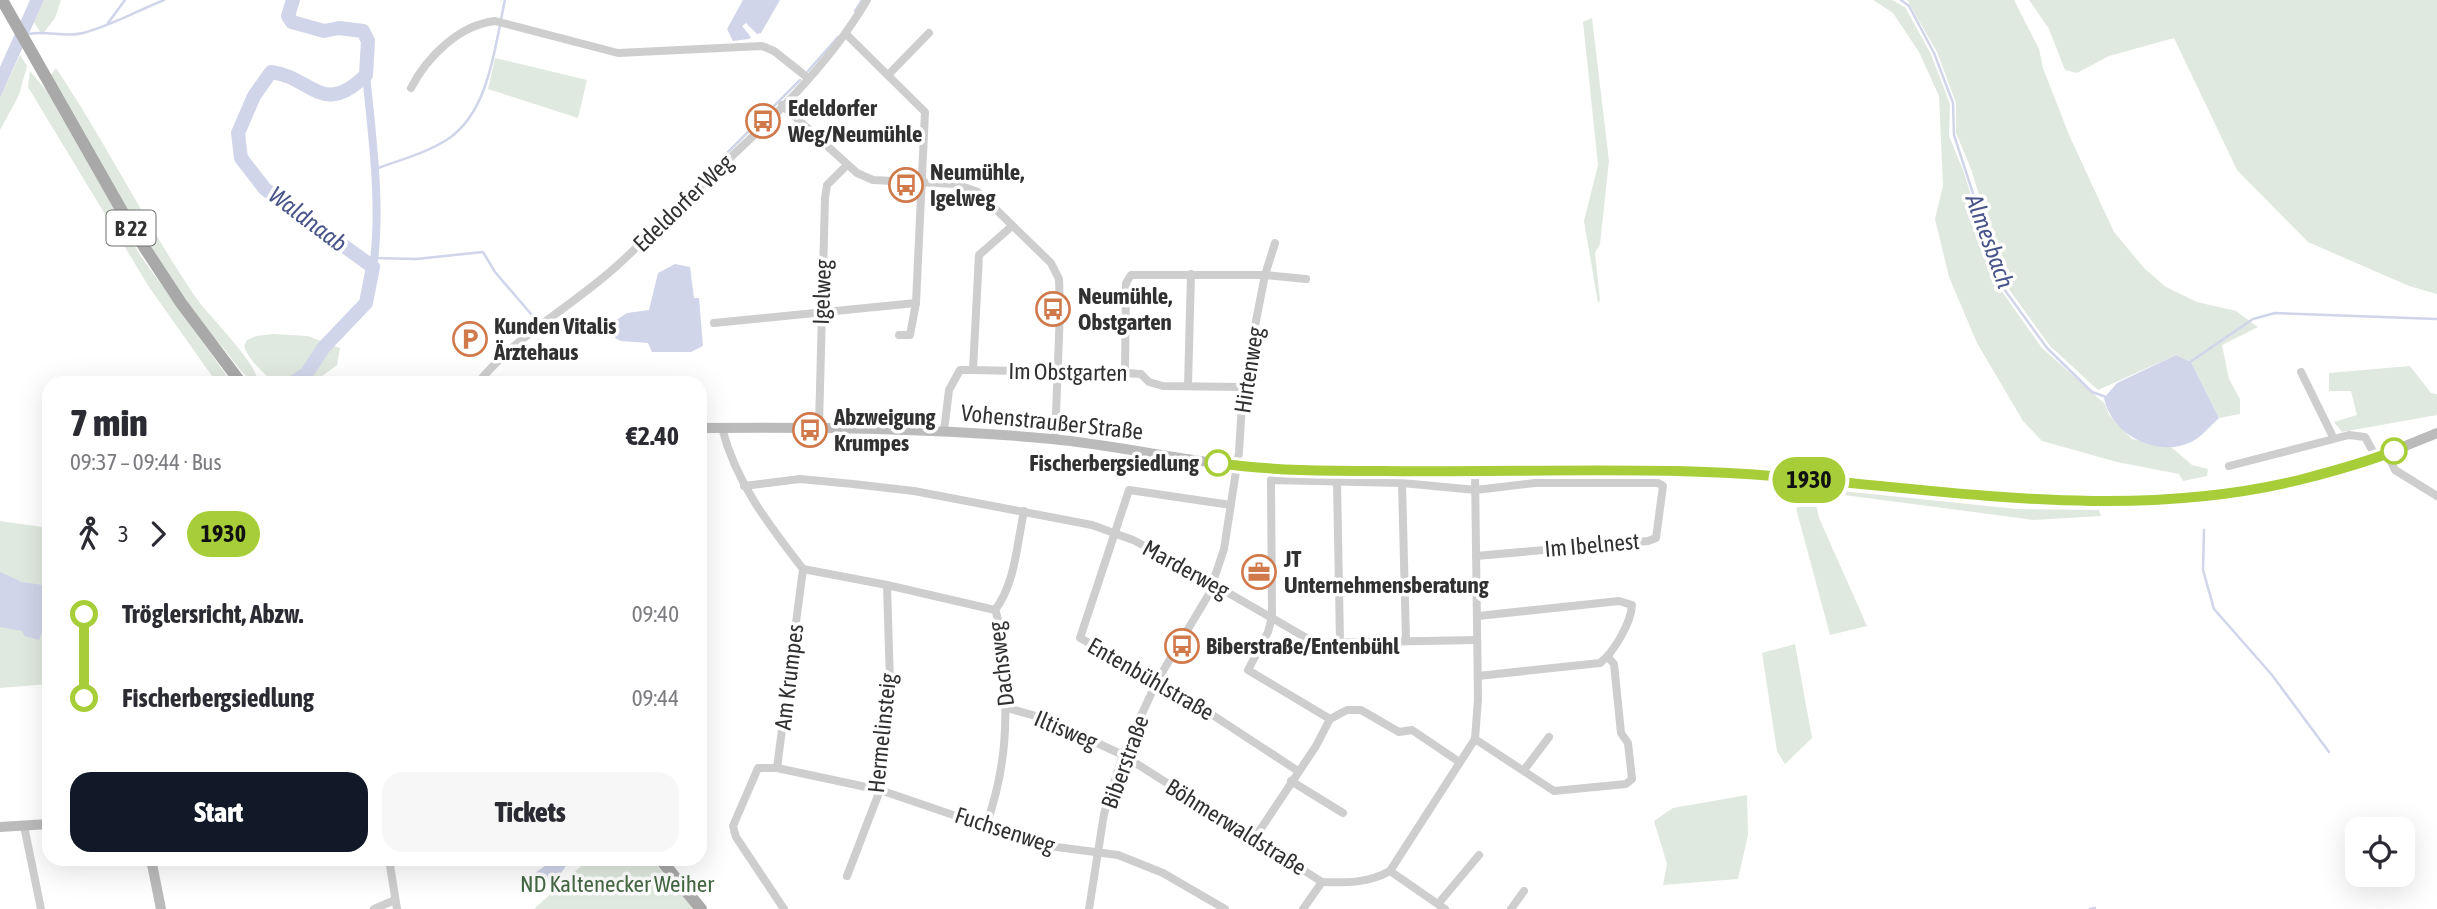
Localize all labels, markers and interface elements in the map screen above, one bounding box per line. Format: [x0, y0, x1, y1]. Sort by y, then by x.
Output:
place label: Edeldorfer Weg/Neumühle [787, 95, 922, 147]
bus stop icon: Edeldorfer Weg/Neumühle [744, 102, 782, 140]
street label: Edeldorfer Weg [628, 149, 738, 257]
place label: Neumühle, Igelweg [930, 159, 1024, 211]
bus stop icon: Neumühle, Igelweg [887, 166, 925, 204]
water label: Waldnaab [264, 181, 352, 257]
water label: Almesbach [1960, 189, 2020, 292]
road number: B 22 [106, 210, 156, 246]
street label: Igelweg [808, 259, 836, 325]
place label: Neumühle, Obstgarten [1078, 283, 1172, 335]
bus stop icon: Neumühle, Obstgarten [1034, 290, 1072, 328]
place label: Kunden Vitalis Ärztehaus [493, 313, 616, 365]
parking icon: Kunden Vitalis Ärztehaus [451, 320, 489, 358]
street label: Hirtenweg [1229, 325, 1269, 415]
street label: Im Obstgarten [1008, 358, 1128, 386]
street label: Vohenstraußer Straße [960, 400, 1144, 444]
text: 7 min [70, 401, 148, 444]
place label: Abzweigung Krumpes [833, 404, 936, 456]
bus stop icon: Abzweigung Krumpes [791, 411, 829, 449]
text: €2.40 [626, 421, 679, 451]
unlabelled marker [2381, 438, 2407, 464]
text: 09:37 – 09:44 · Bus [70, 449, 222, 475]
place label: Fischerbergsiedlung [1029, 450, 1199, 476]
marker: Fischerbergsiedlung [1205, 450, 1231, 476]
line badge: 1930 [1760, 457, 1858, 503]
text: 1930 [1786, 466, 1832, 493]
icon: walk [70, 515, 108, 553]
icon: forward [139, 515, 177, 553]
text: 1930 [201, 520, 246, 547]
text: 3 [118, 521, 129, 547]
street label: Im Ibelnest [1543, 528, 1641, 562]
street label: Marderweg [1138, 535, 1234, 603]
place label: JT Unternehmensberatung [1283, 546, 1489, 598]
office icon: JT Unternehmensberatung [1240, 553, 1278, 591]
text: Tröglersricht, Abzw. [122, 599, 303, 629]
text: 09:40 [632, 601, 679, 627]
street label: Dachsweg [983, 620, 1019, 708]
street label: Am Krumpes [770, 623, 808, 731]
bus stop icon: Biberstraße/Entenbühl [1163, 627, 1201, 665]
street label: Entenbühlstraße [1083, 632, 1219, 726]
place label: Biberstraße/Entenbühl [1206, 633, 1400, 659]
street label: Hermelinsteig [863, 672, 901, 794]
text: Fischerbergsiedlung [122, 683, 314, 713]
text: 09:44 [632, 685, 679, 711]
street label: Iltisweg [1031, 705, 1101, 755]
street label: Biberstraße [1096, 712, 1154, 812]
button: Start [70, 772, 368, 852]
button: Tickets [382, 772, 679, 852]
street label: Böhmerwaldstraße [1161, 773, 1311, 881]
street label: Fuchsenweg [952, 802, 1058, 858]
map controls [2345, 817, 2415, 887]
button: locate [2345, 817, 2415, 887]
park label: ND Kaltenecker Weiher [520, 871, 715, 897]

